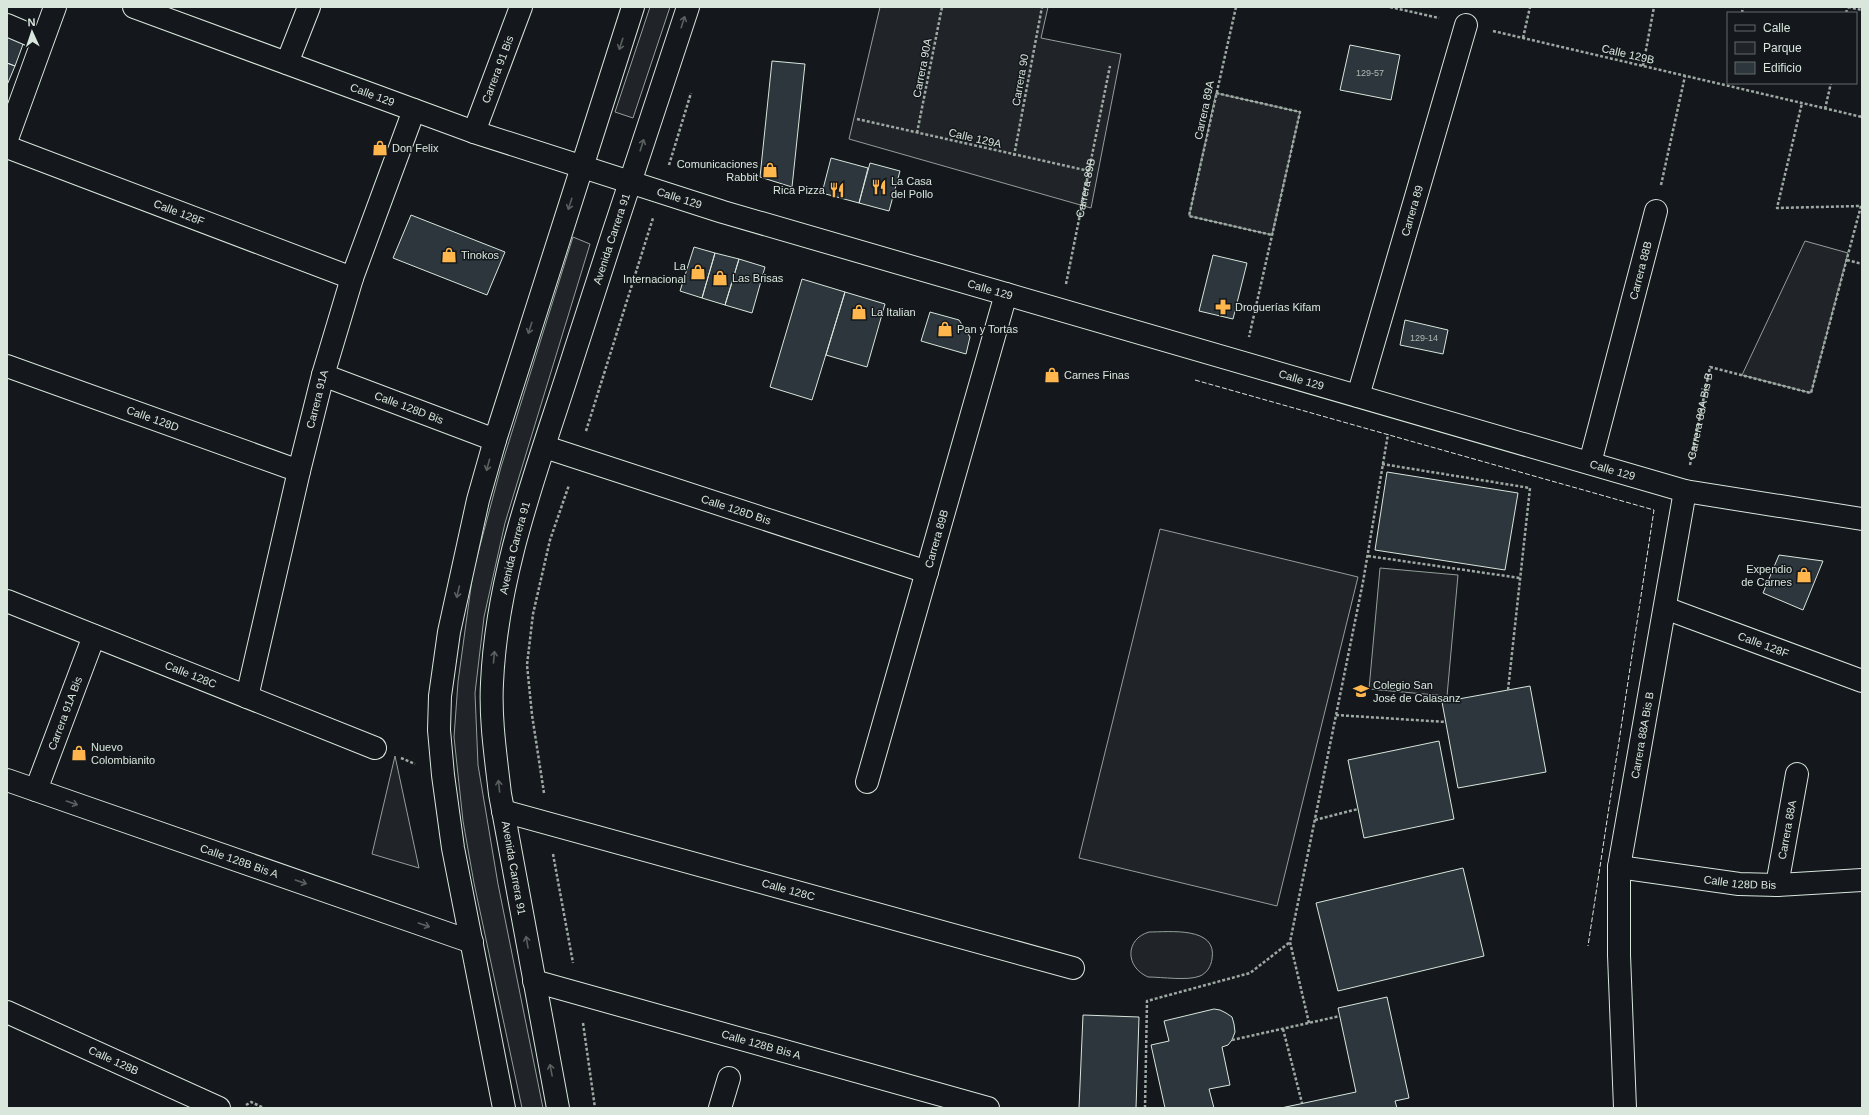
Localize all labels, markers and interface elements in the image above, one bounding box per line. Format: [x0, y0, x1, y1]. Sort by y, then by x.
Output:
north arrow [12, 12, 52, 52]
legend [1727, 12, 1857, 84]
one-way arrow [680, 15, 687, 28]
text: N [27, 16, 36, 28]
text: Calle [1763, 21, 1791, 35]
street label: Carrera 91 Bis [479, 33, 516, 105]
one-way arrow [617, 37, 624, 50]
street label: Carrera 90A [910, 37, 934, 99]
text: Parque [1763, 41, 1802, 55]
street label: Calle 129B [1600, 42, 1656, 66]
street label: Carrera 90 [1010, 53, 1030, 107]
text: Edificio [1763, 61, 1802, 75]
house number: 129-57 [1356, 68, 1384, 78]
street label: Carrera 89A [1192, 79, 1216, 141]
street label: Calle 129 [348, 81, 396, 108]
street label: Calle 129A [947, 126, 1003, 150]
shop icon: Don Felix [371, 139, 389, 157]
one-way arrow [639, 140, 647, 152]
place label: Don Felix [392, 142, 439, 154]
street label: Carrera 89B [1074, 157, 1097, 219]
place label: Comunicaciones Rabbit [677, 158, 758, 183]
shop icon: Comunicaciones Rabbit [761, 161, 779, 179]
place label: La Casa del Pollo [891, 175, 933, 200]
restaurant icon: La Casa del Pollo [870, 178, 888, 196]
restaurant icon: Rica Pizza [828, 181, 846, 199]
place label: Rica Pizza [773, 184, 826, 196]
street label: Carrera 89 [1399, 184, 1425, 238]
street label: Calle 129 [655, 185, 703, 211]
street label: Avenida Carrera 91 [591, 192, 632, 286]
street label: Calle 128F [152, 197, 206, 227]
one-way arrow [566, 197, 573, 210]
street label: Carrera 88B [1627, 240, 1654, 301]
shop icon: Tinokos [440, 246, 458, 264]
place label: Tinokos [461, 249, 500, 261]
place label: La Internacional [623, 260, 687, 285]
shop icon: La Internacional [689, 263, 707, 281]
shop icon: Las Brisas [711, 269, 729, 287]
place label: Las Brisas [732, 272, 784, 284]
street label: Calle 129 [966, 277, 1014, 302]
pharmacy icon: Droguerías Kifam [1214, 298, 1232, 316]
place label: Droguerías Kifam [1235, 301, 1321, 313]
shop icon: La Italian [850, 303, 868, 321]
place label: La Italian [871, 306, 916, 318]
shop icon: Pan y Tortas [936, 320, 954, 338]
one-way arrow [526, 322, 534, 334]
place label: Pan y Tortas [957, 323, 1018, 335]
house number: 129-14 [1410, 333, 1438, 343]
shop icon: Carnes Finas [1043, 366, 1061, 384]
street label: Calle 129 [1277, 367, 1325, 392]
street label: Carrera 91A [304, 368, 330, 430]
place label: Carnes Finas [1064, 369, 1130, 381]
street label: Carrera 88A Bis B [1685, 372, 1715, 460]
street label: Calle 128D Bis [373, 389, 446, 426]
street label: Calle 128D [125, 404, 181, 433]
street label: Calle 129 [1589, 458, 1637, 482]
one-way arrow [484, 459, 491, 472]
street label: Calle 128D Bis [700, 492, 773, 527]
street label: Avenida Carrera 91 [497, 500, 532, 595]
street label: Carrera 89B [922, 508, 950, 569]
place label: Expendio de Carnes [1741, 563, 1792, 588]
shop icon: Expendio de Carnes [1795, 566, 1813, 584]
one-way arrow [453, 585, 461, 598]
street label: Calle 128F [1736, 630, 1791, 659]
one-way arrow [491, 651, 498, 664]
street label: Calle 128C [163, 659, 218, 690]
street label: Carrera 91A Bis [46, 674, 84, 752]
place label: Colegio San José de Calasanz [1373, 679, 1460, 704]
school or university icon: Colegio San José de Calasanz [1352, 682, 1370, 700]
street label: Carrera 88A Bis B [1629, 691, 1656, 780]
place label: Nuevo Colombianito [91, 741, 155, 766]
shop icon: Nuevo Colombianito [70, 744, 88, 762]
one-way arrow [495, 780, 503, 793]
one-way arrow [66, 799, 78, 807]
street label: Carrera 88A [1776, 799, 1798, 860]
street label: Avenida Carrera 91 [500, 820, 528, 916]
street label: Calle 128B Bis A [199, 842, 281, 880]
street label: Calle 128D Bis [1703, 873, 1777, 891]
street label: Calle 128C [761, 877, 816, 903]
one-way arrow [295, 879, 307, 887]
one-way arrow [417, 922, 430, 929]
one-way arrow [523, 936, 531, 949]
street label: Calle 128B Bis A [720, 1028, 803, 1062]
street label: Calle 128B [87, 1044, 141, 1077]
one-way arrow [547, 1064, 555, 1077]

